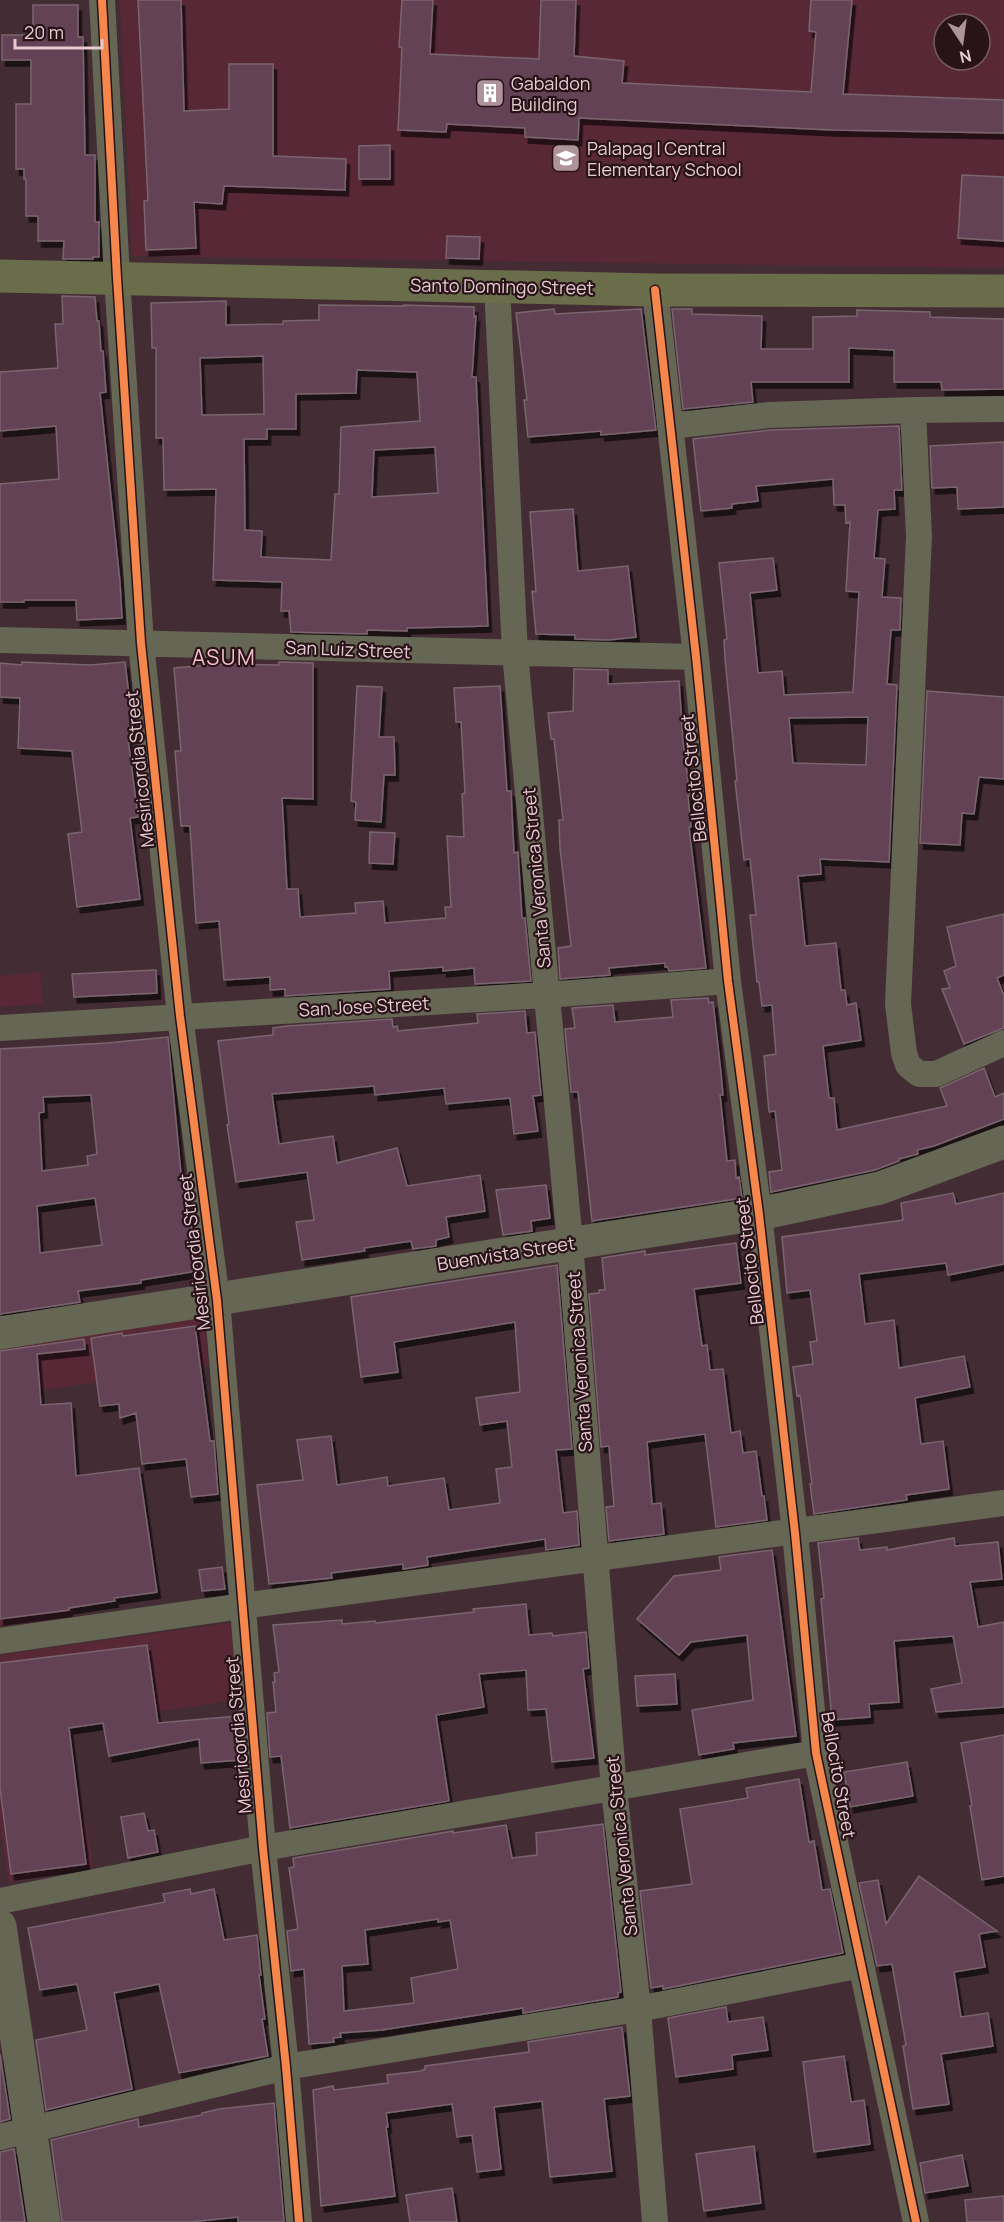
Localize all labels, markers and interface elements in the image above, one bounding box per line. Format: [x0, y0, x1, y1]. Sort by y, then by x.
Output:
scale bar [15, 12, 102, 50]
north arrow [932, 12, 992, 72]
text: 20 m [24, 20, 64, 44]
text: N [957, 45, 973, 69]
place label: Gabaldon Building [511, 71, 591, 116]
building icon: Gabaldon Building [474, 77, 506, 109]
place label: Palapag I Central Elementary School [587, 136, 742, 181]
school or university icon: Palapag I Central Elementary School [550, 142, 582, 174]
street label: Santo Domingo Street [410, 272, 594, 300]
street label: San Luiz Street [285, 635, 411, 663]
district label: ASUM [192, 643, 256, 671]
street label: Mesiricordia Street [119, 689, 159, 849]
street label: Bellocito Street [674, 713, 712, 843]
street label: Santa Veronica Street [516, 787, 556, 969]
street label: San Jose Street [298, 991, 430, 1021]
street label: Mesiricordia Street [172, 1172, 216, 1332]
street label: Bellocito Street [729, 1196, 769, 1326]
street label: Buenvista Street [435, 1230, 577, 1276]
street label: Santa Veronica Street [561, 1271, 597, 1453]
street label: Mesiricordia Street [219, 1655, 257, 1815]
street label: Bellocito Street [816, 1710, 862, 1840]
street label: Santa Veronica Street [600, 1755, 642, 1937]

